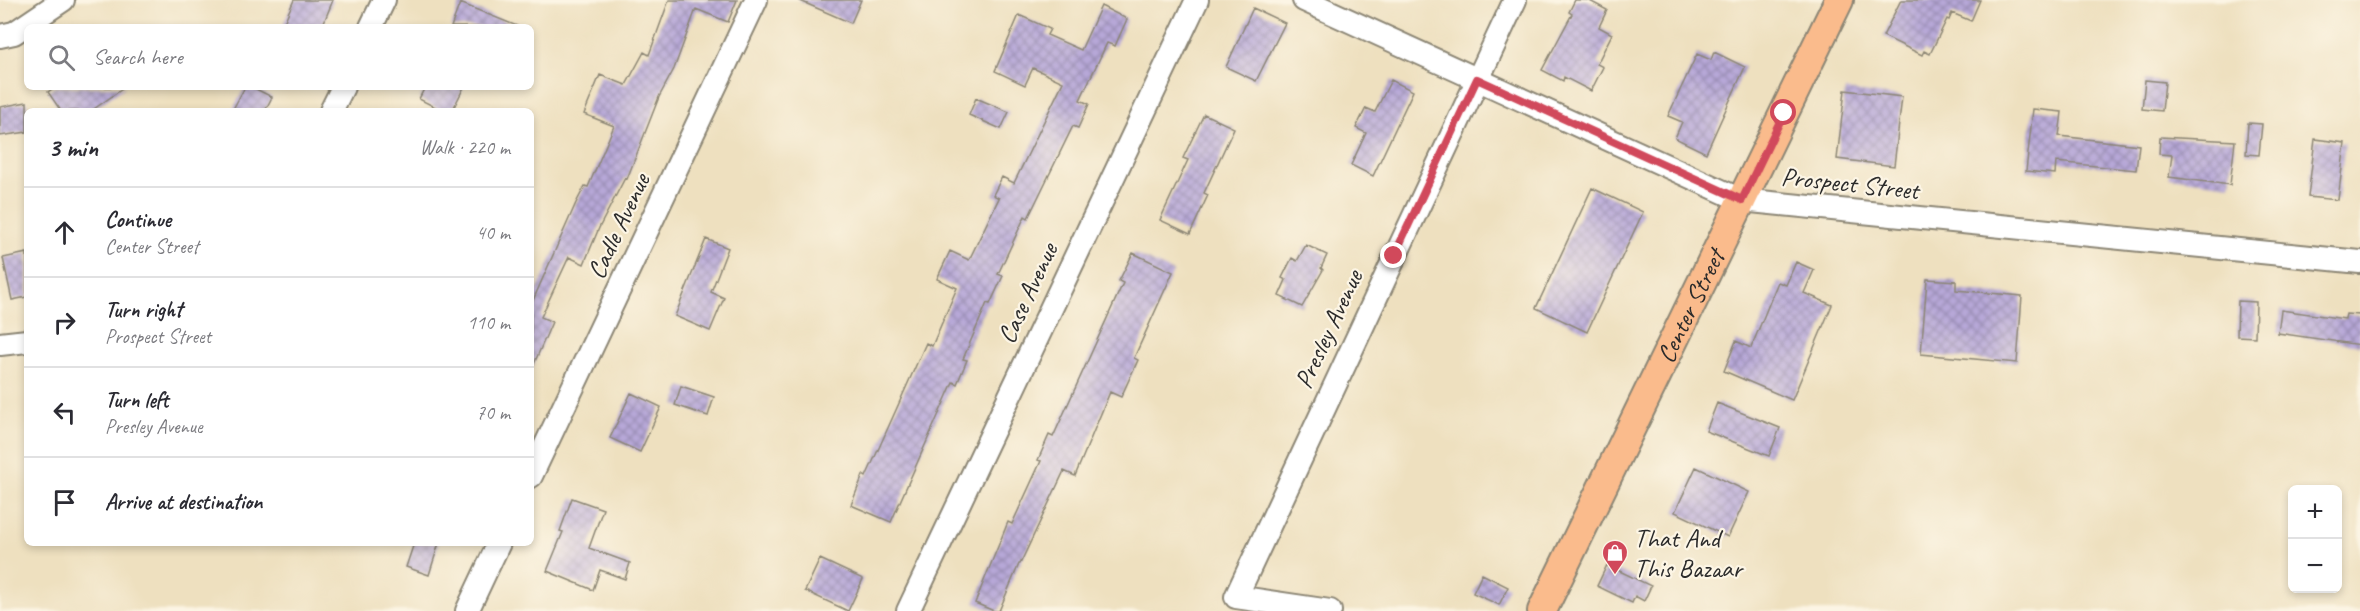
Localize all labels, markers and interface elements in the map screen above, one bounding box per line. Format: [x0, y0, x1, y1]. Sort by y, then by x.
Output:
search box [24, 24, 534, 90]
icon: search [45, 41, 78, 74]
text: Search here [93, 43, 183, 71]
route start [1770, 99, 1796, 125]
text: 3 min [48, 131, 98, 164]
text: Walk · 220 m [420, 135, 510, 160]
street label: Prospect Street [1780, 160, 1923, 207]
street label: Cadle Avenue [580, 167, 658, 284]
text: Continue [105, 206, 171, 234]
icon: ahead [48, 216, 81, 249]
text: 40 m [476, 220, 510, 245]
text: Center Street [105, 234, 199, 259]
street label: Case Avenue [990, 236, 1066, 349]
street label: Center Street [1649, 241, 1734, 368]
route end [1380, 242, 1406, 268]
street label: Presley Avenue [1287, 263, 1371, 394]
text: Turn right [105, 296, 182, 324]
icon: right [48, 306, 81, 339]
text: 110 m [467, 310, 510, 335]
text: Prospect Street [105, 324, 211, 349]
text: Turn left [105, 386, 169, 414]
icon: left [48, 396, 81, 429]
text: 70 m [476, 400, 510, 425]
text: Presley Avenue [105, 414, 202, 439]
map controls [2288, 485, 2342, 593]
button: + [2288, 485, 2342, 539]
icon: arrive [48, 486, 81, 519]
text: Arrive at destination [105, 488, 262, 516]
place label: That And This Bazaar [1634, 522, 1744, 585]
shop icon: That And This Bazaar [1600, 538, 1630, 576]
button: − [2288, 539, 2342, 593]

